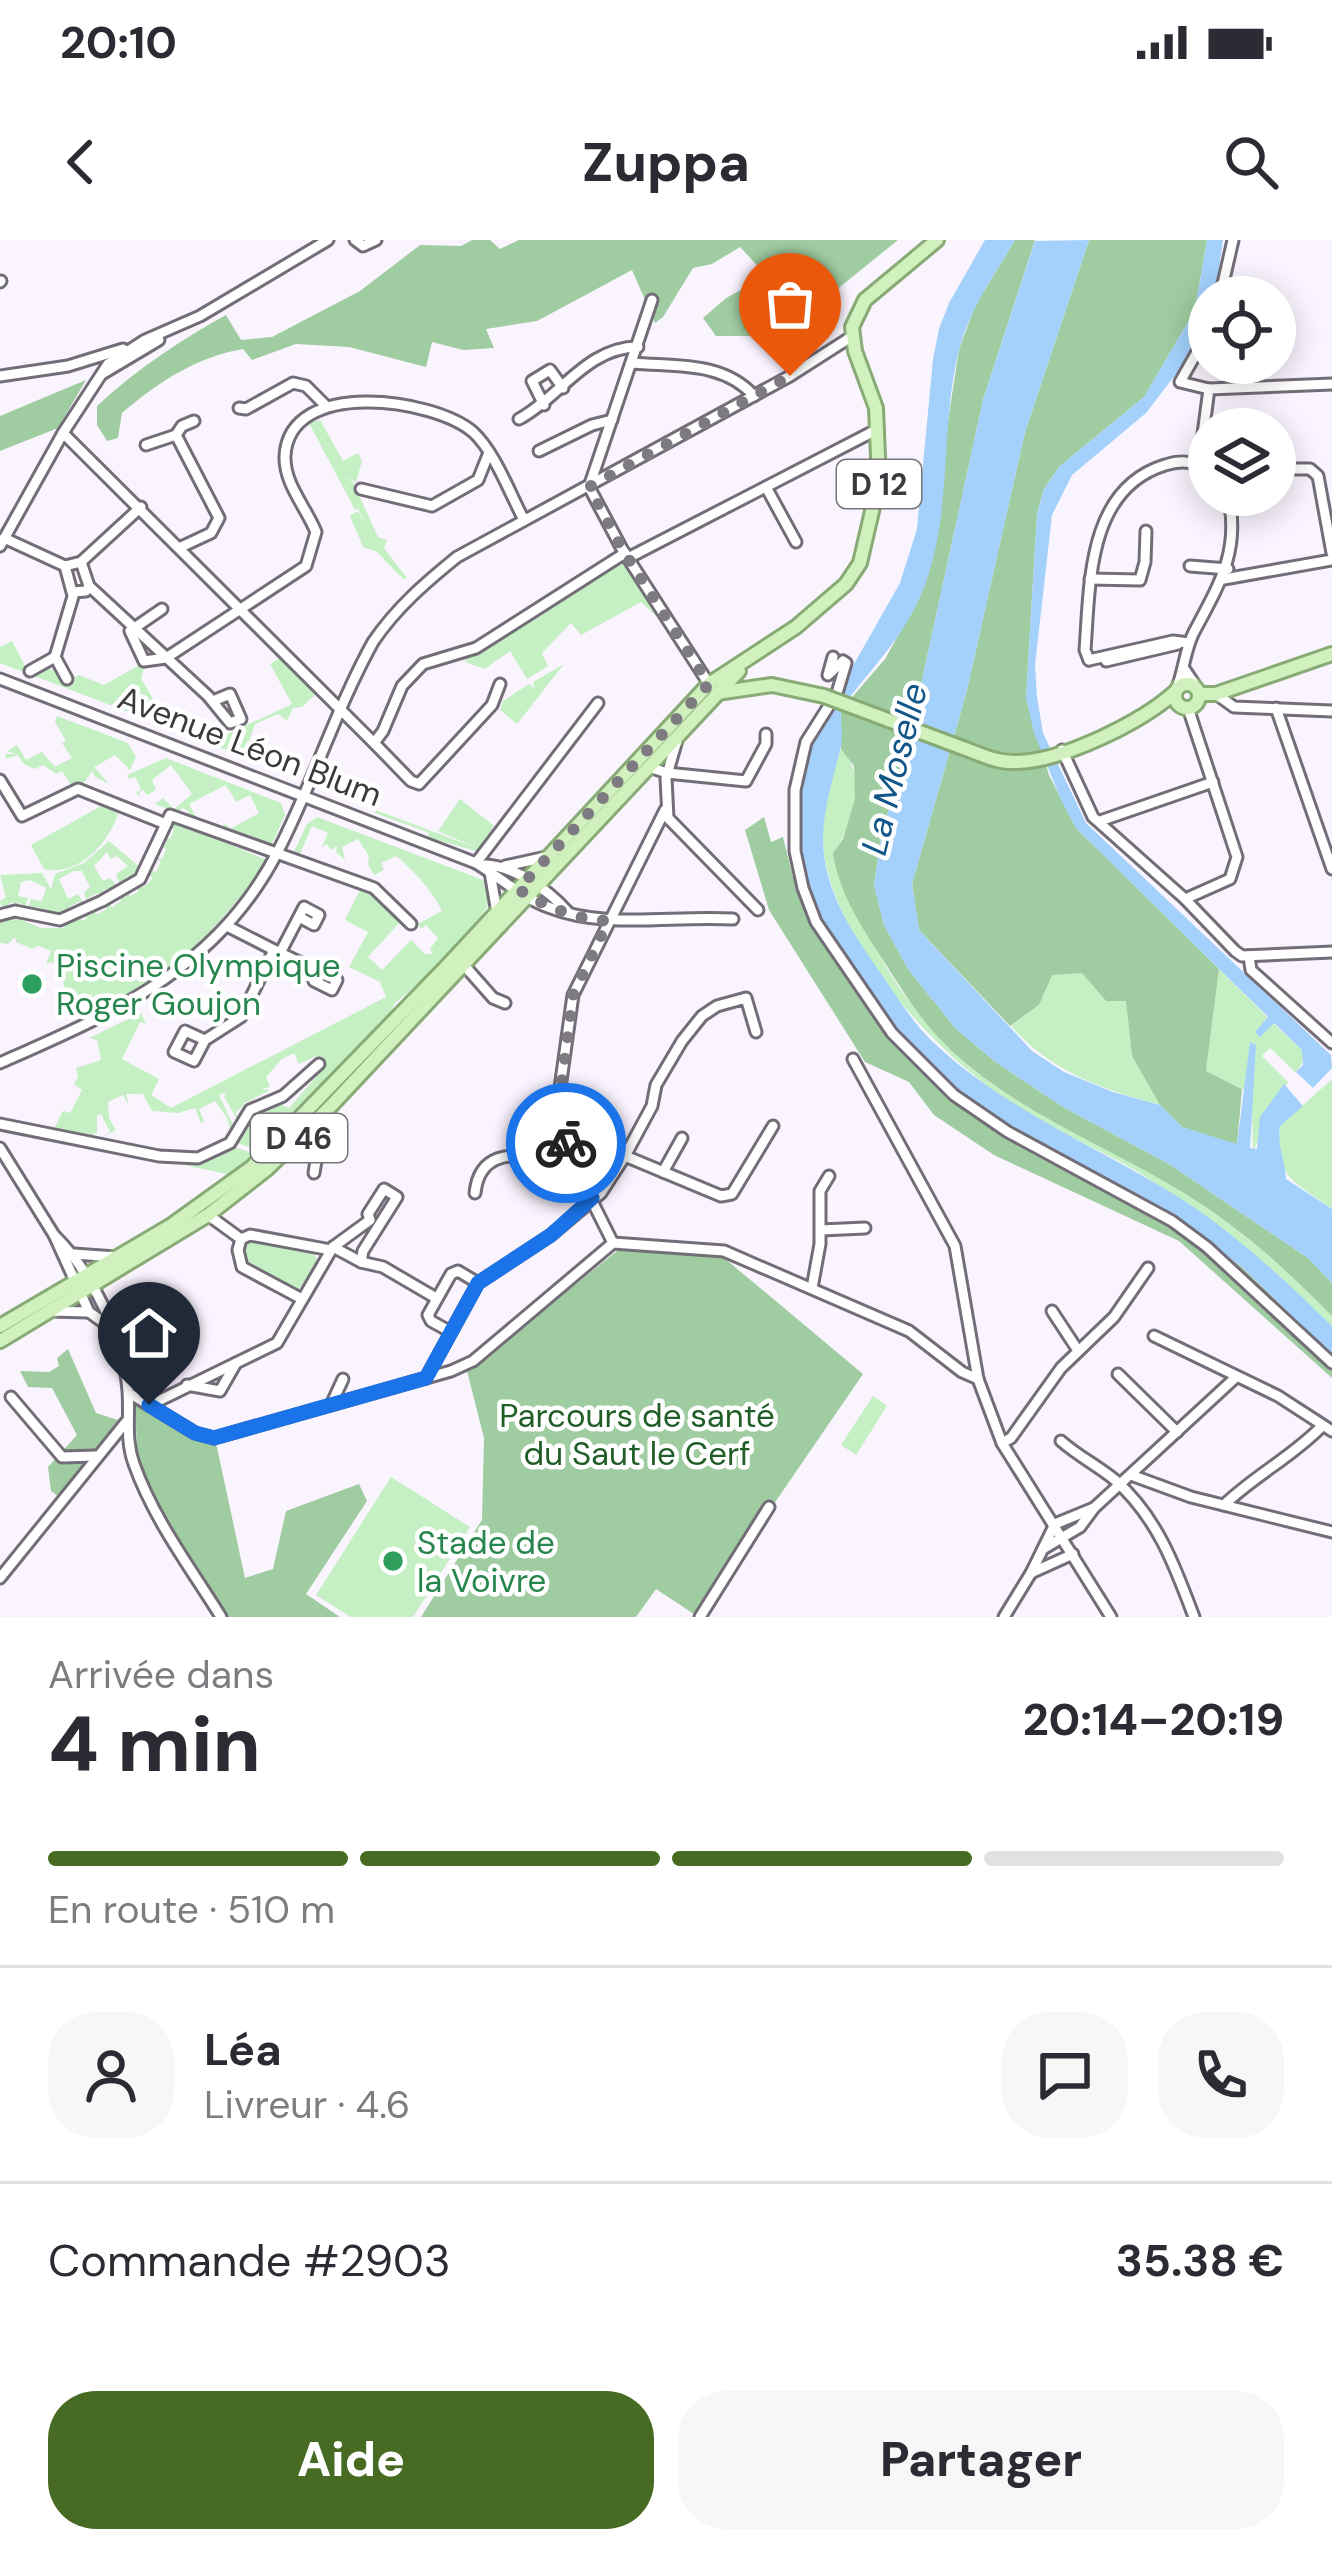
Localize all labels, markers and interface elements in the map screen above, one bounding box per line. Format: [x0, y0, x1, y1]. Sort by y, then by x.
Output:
text: 20:10 [60, 13, 177, 72]
text: Zuppa [582, 127, 750, 198]
icon: back [48, 129, 114, 195]
icon: search [1218, 129, 1284, 195]
pin [739, 253, 841, 376]
icon: bag [757, 271, 823, 337]
map controls [1188, 276, 1296, 516]
button: locate [1188, 276, 1296, 384]
button: layers [1188, 408, 1296, 516]
road number: D 12 [837, 460, 921, 508]
street label: Avenue Léon Blum [112, 676, 388, 816]
water label: La Moselle [850, 678, 938, 860]
place label: Piscine Olympique Roger Goujon [56, 944, 340, 1025]
marker: Piscine Olympique Roger Goujon [19, 971, 45, 997]
courier [506, 1083, 626, 1203]
icon: bike [533, 1110, 599, 1176]
road number: D 46 [251, 1114, 347, 1162]
pin [98, 1282, 200, 1405]
icon: home [116, 1300, 182, 1366]
park label: Parcours de santé du Saut le Cerf [499, 1394, 775, 1475]
place label: Stade de la Voivre [417, 1521, 555, 1602]
marker: Stade de la Voivre [380, 1548, 406, 1574]
text: Arrivée dans [48, 1649, 274, 1700]
text: 20:14–20:19 [1023, 1690, 1284, 1749]
text: 4 min [48, 1694, 261, 1795]
text: En route · 510 m [48, 1884, 335, 1935]
button: person [48, 2012, 174, 2138]
button: chat [1002, 2012, 1128, 2138]
button: phone [1158, 2012, 1284, 2138]
text: Léa [204, 2020, 282, 2079]
text: Livreur · 4.6 [204, 2079, 410, 2130]
text: Commande #2903 [48, 2231, 450, 2290]
text: 35.38 € [1116, 2231, 1284, 2290]
button: Aide [48, 2391, 654, 2529]
button: Partager [678, 2391, 1284, 2529]

